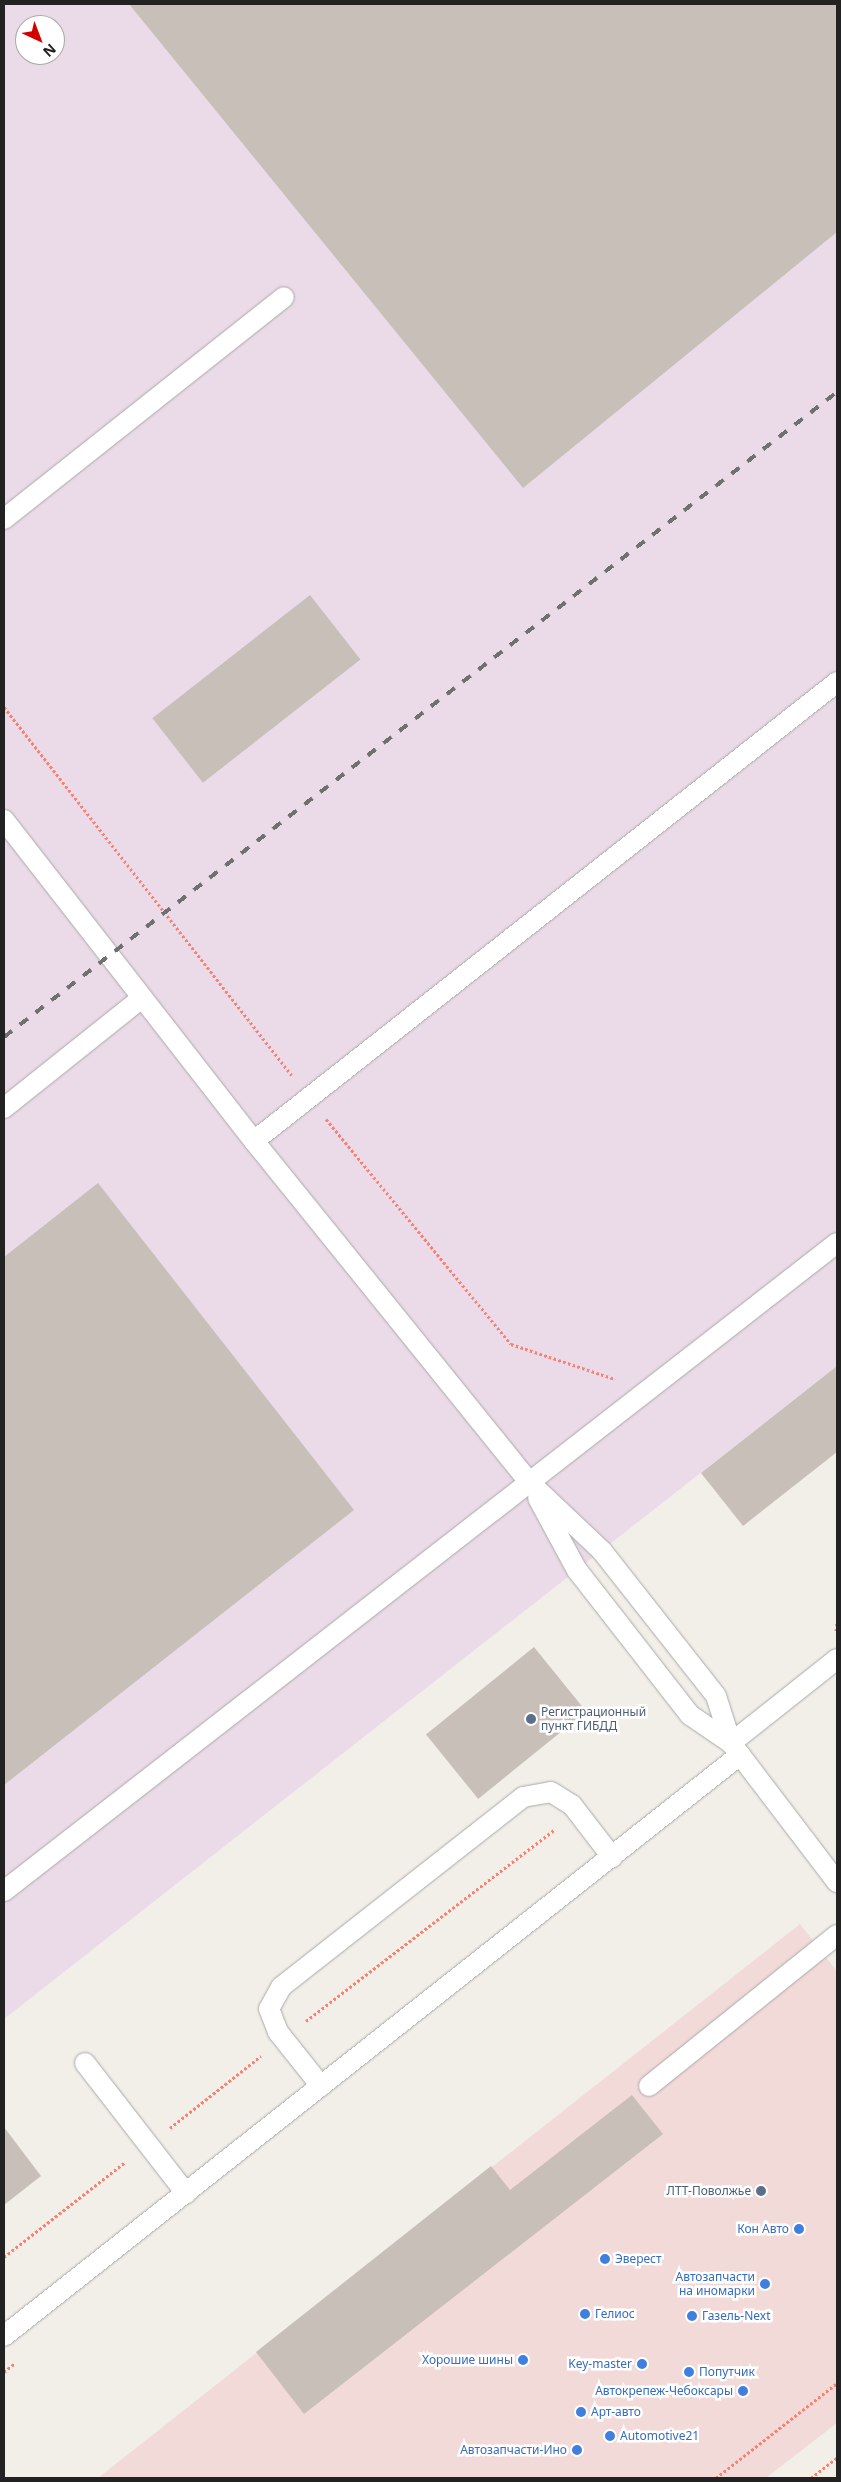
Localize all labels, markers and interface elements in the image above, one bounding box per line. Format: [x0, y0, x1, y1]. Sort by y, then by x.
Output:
north arrow [15, 15, 65, 65]
text: N [39, 40, 61, 61]
place label: Регистрационный пункт ГИБДД [541, 1705, 646, 1733]
marker: Регистрационный пункт ГИБДД [525, 1713, 537, 1725]
place label: ЛТТ-Поволжье [667, 2184, 751, 2198]
marker: ЛТТ-Поволжье [755, 2185, 767, 2197]
place label: Кон Авто [737, 2222, 789, 2236]
marker: Кон Авто [793, 2223, 805, 2235]
place label: Эверест [615, 2252, 662, 2266]
marker: Эверест [599, 2253, 611, 2265]
place label: Автозапчасти на иномарки [676, 2270, 755, 2298]
marker: Автозапчасти на иномарки [759, 2278, 771, 2290]
place label: Гелиос [595, 2307, 635, 2321]
marker: Гелиос [579, 2308, 591, 2320]
place label: Газель-Next [702, 2309, 771, 2323]
marker: Газель-Next [686, 2310, 698, 2322]
place label: Хорошие шины [422, 2353, 513, 2367]
marker: Хорошие шины [517, 2354, 529, 2366]
place label: Key-master [568, 2357, 632, 2371]
marker: Key-master [636, 2358, 648, 2370]
place label: Попутчик [699, 2365, 755, 2379]
marker: Попутчик [683, 2366, 695, 2378]
place label: Автокрепеж-Чебоксары [595, 2384, 733, 2398]
marker: Автокрепеж-Чебоксары [737, 2385, 749, 2397]
place label: Арт-авто [591, 2405, 641, 2419]
marker: Арт-авто [575, 2406, 587, 2418]
place label: Automotive21 [620, 2429, 699, 2443]
marker: Automotive21 [604, 2430, 616, 2442]
place label: Автозапчасти-Ино [460, 2443, 567, 2457]
marker: Автозапчасти-Ино [571, 2444, 583, 2456]

